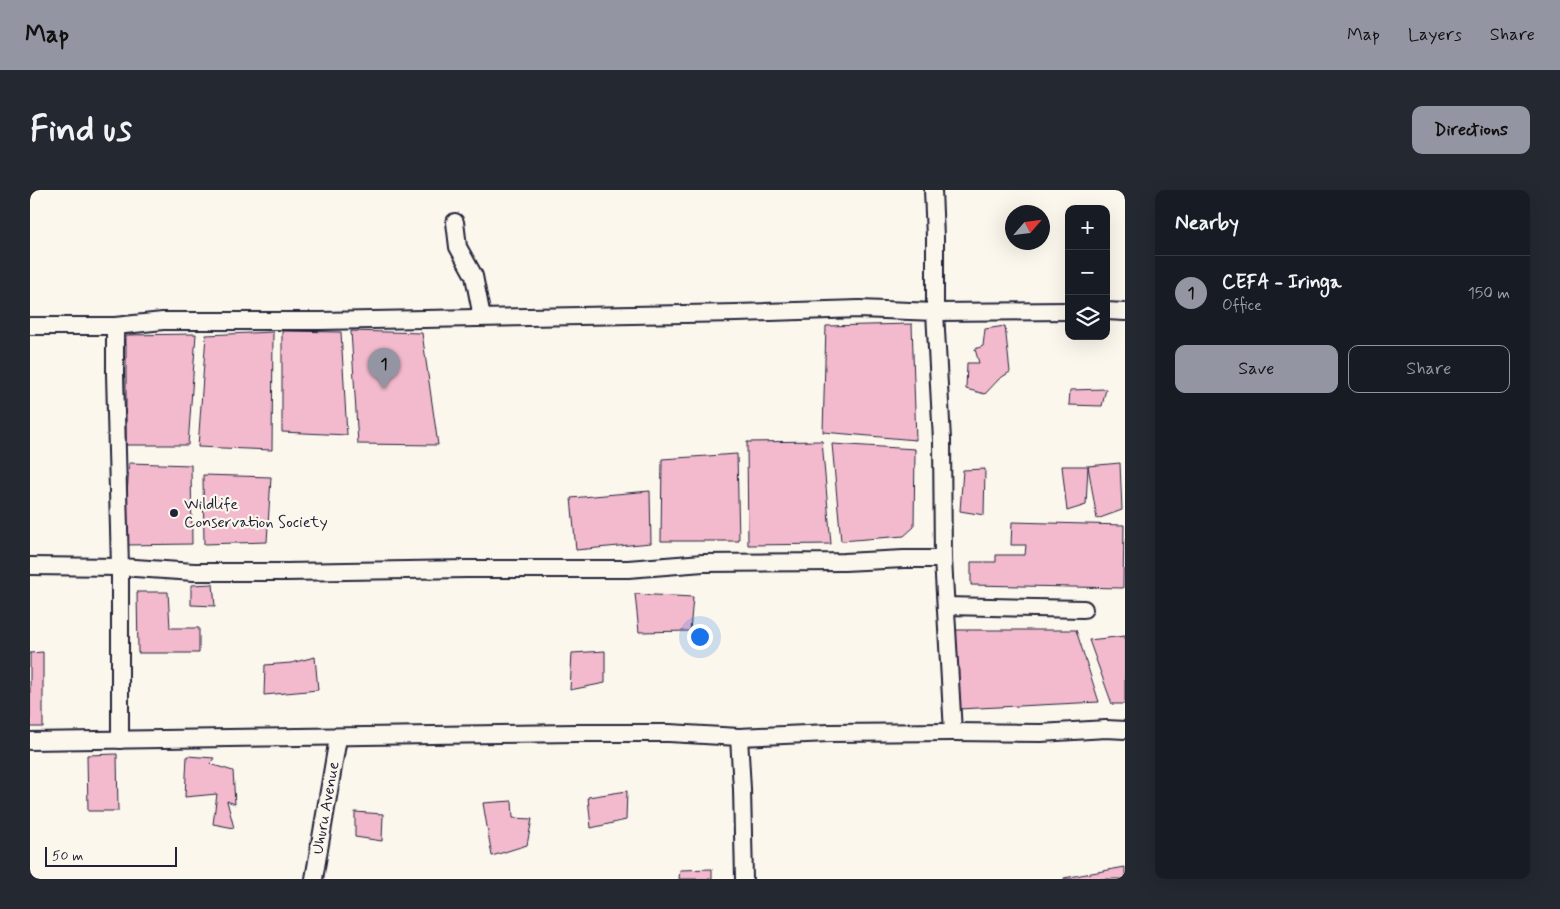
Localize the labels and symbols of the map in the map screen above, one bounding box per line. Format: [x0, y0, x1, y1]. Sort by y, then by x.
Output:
north arrow [1005, 205, 1050, 250]
pin: 1 [368, 348, 400, 389]
place label: Wildlife Conservation Society [184, 494, 328, 533]
marker: Wildlife Conservation Society [168, 507, 180, 519]
your location [687, 624, 713, 650]
street label: Uhuru Avenue [308, 760, 345, 856]
scale bar [45, 844, 178, 867]

